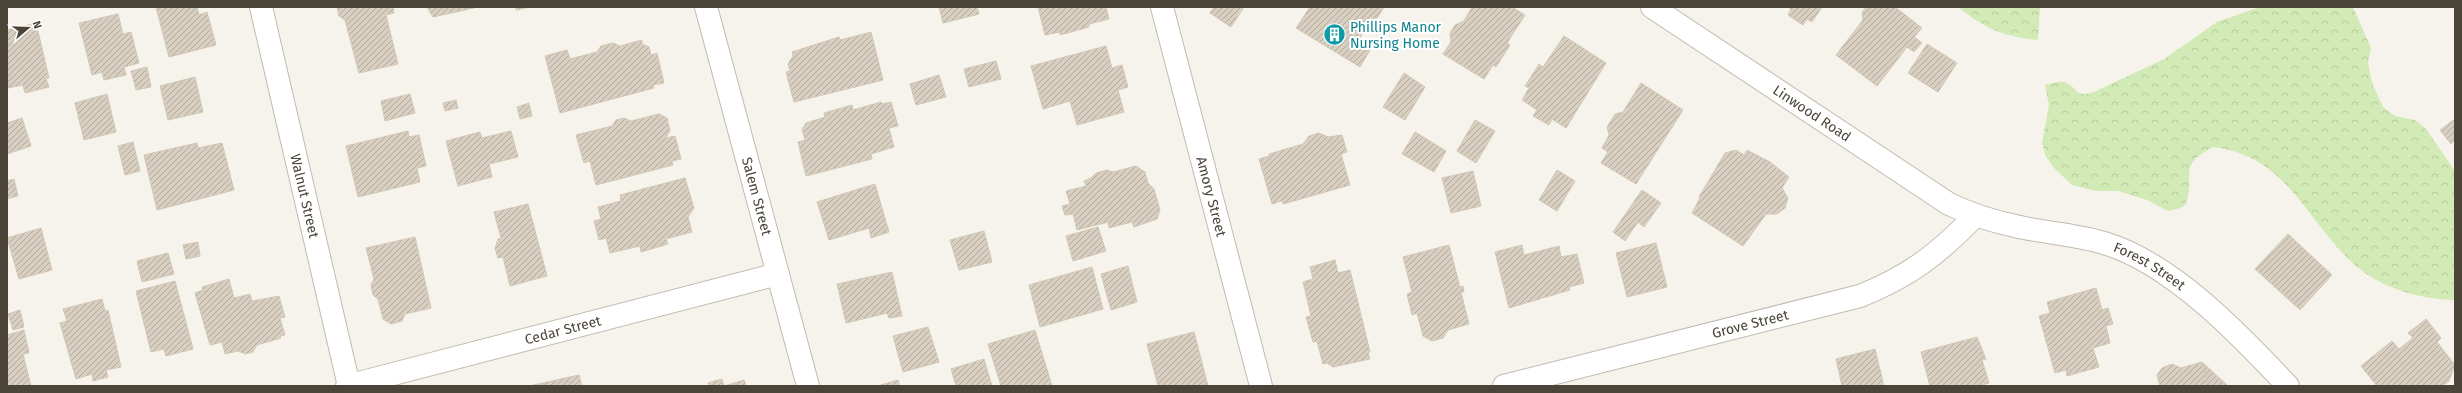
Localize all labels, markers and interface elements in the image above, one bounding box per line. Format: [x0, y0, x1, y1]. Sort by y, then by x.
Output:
north arrow [8, 8, 48, 48]
text: N [30, 19, 44, 30]
place label: Phillips Manor Nursing Home [1350, 19, 1442, 52]
building icon: Phillips Manor Nursing Home [1321, 22, 1347, 48]
street label: Linwood Road [1770, 82, 1854, 145]
street label: Walnut Street [286, 152, 323, 241]
street label: Salem Street [738, 155, 775, 238]
street label: Amory Street [1192, 155, 1230, 240]
street label: Forest Street [2111, 239, 2189, 295]
street label: Grove Street [1710, 306, 1791, 342]
street label: Cedar Street [523, 312, 604, 348]

